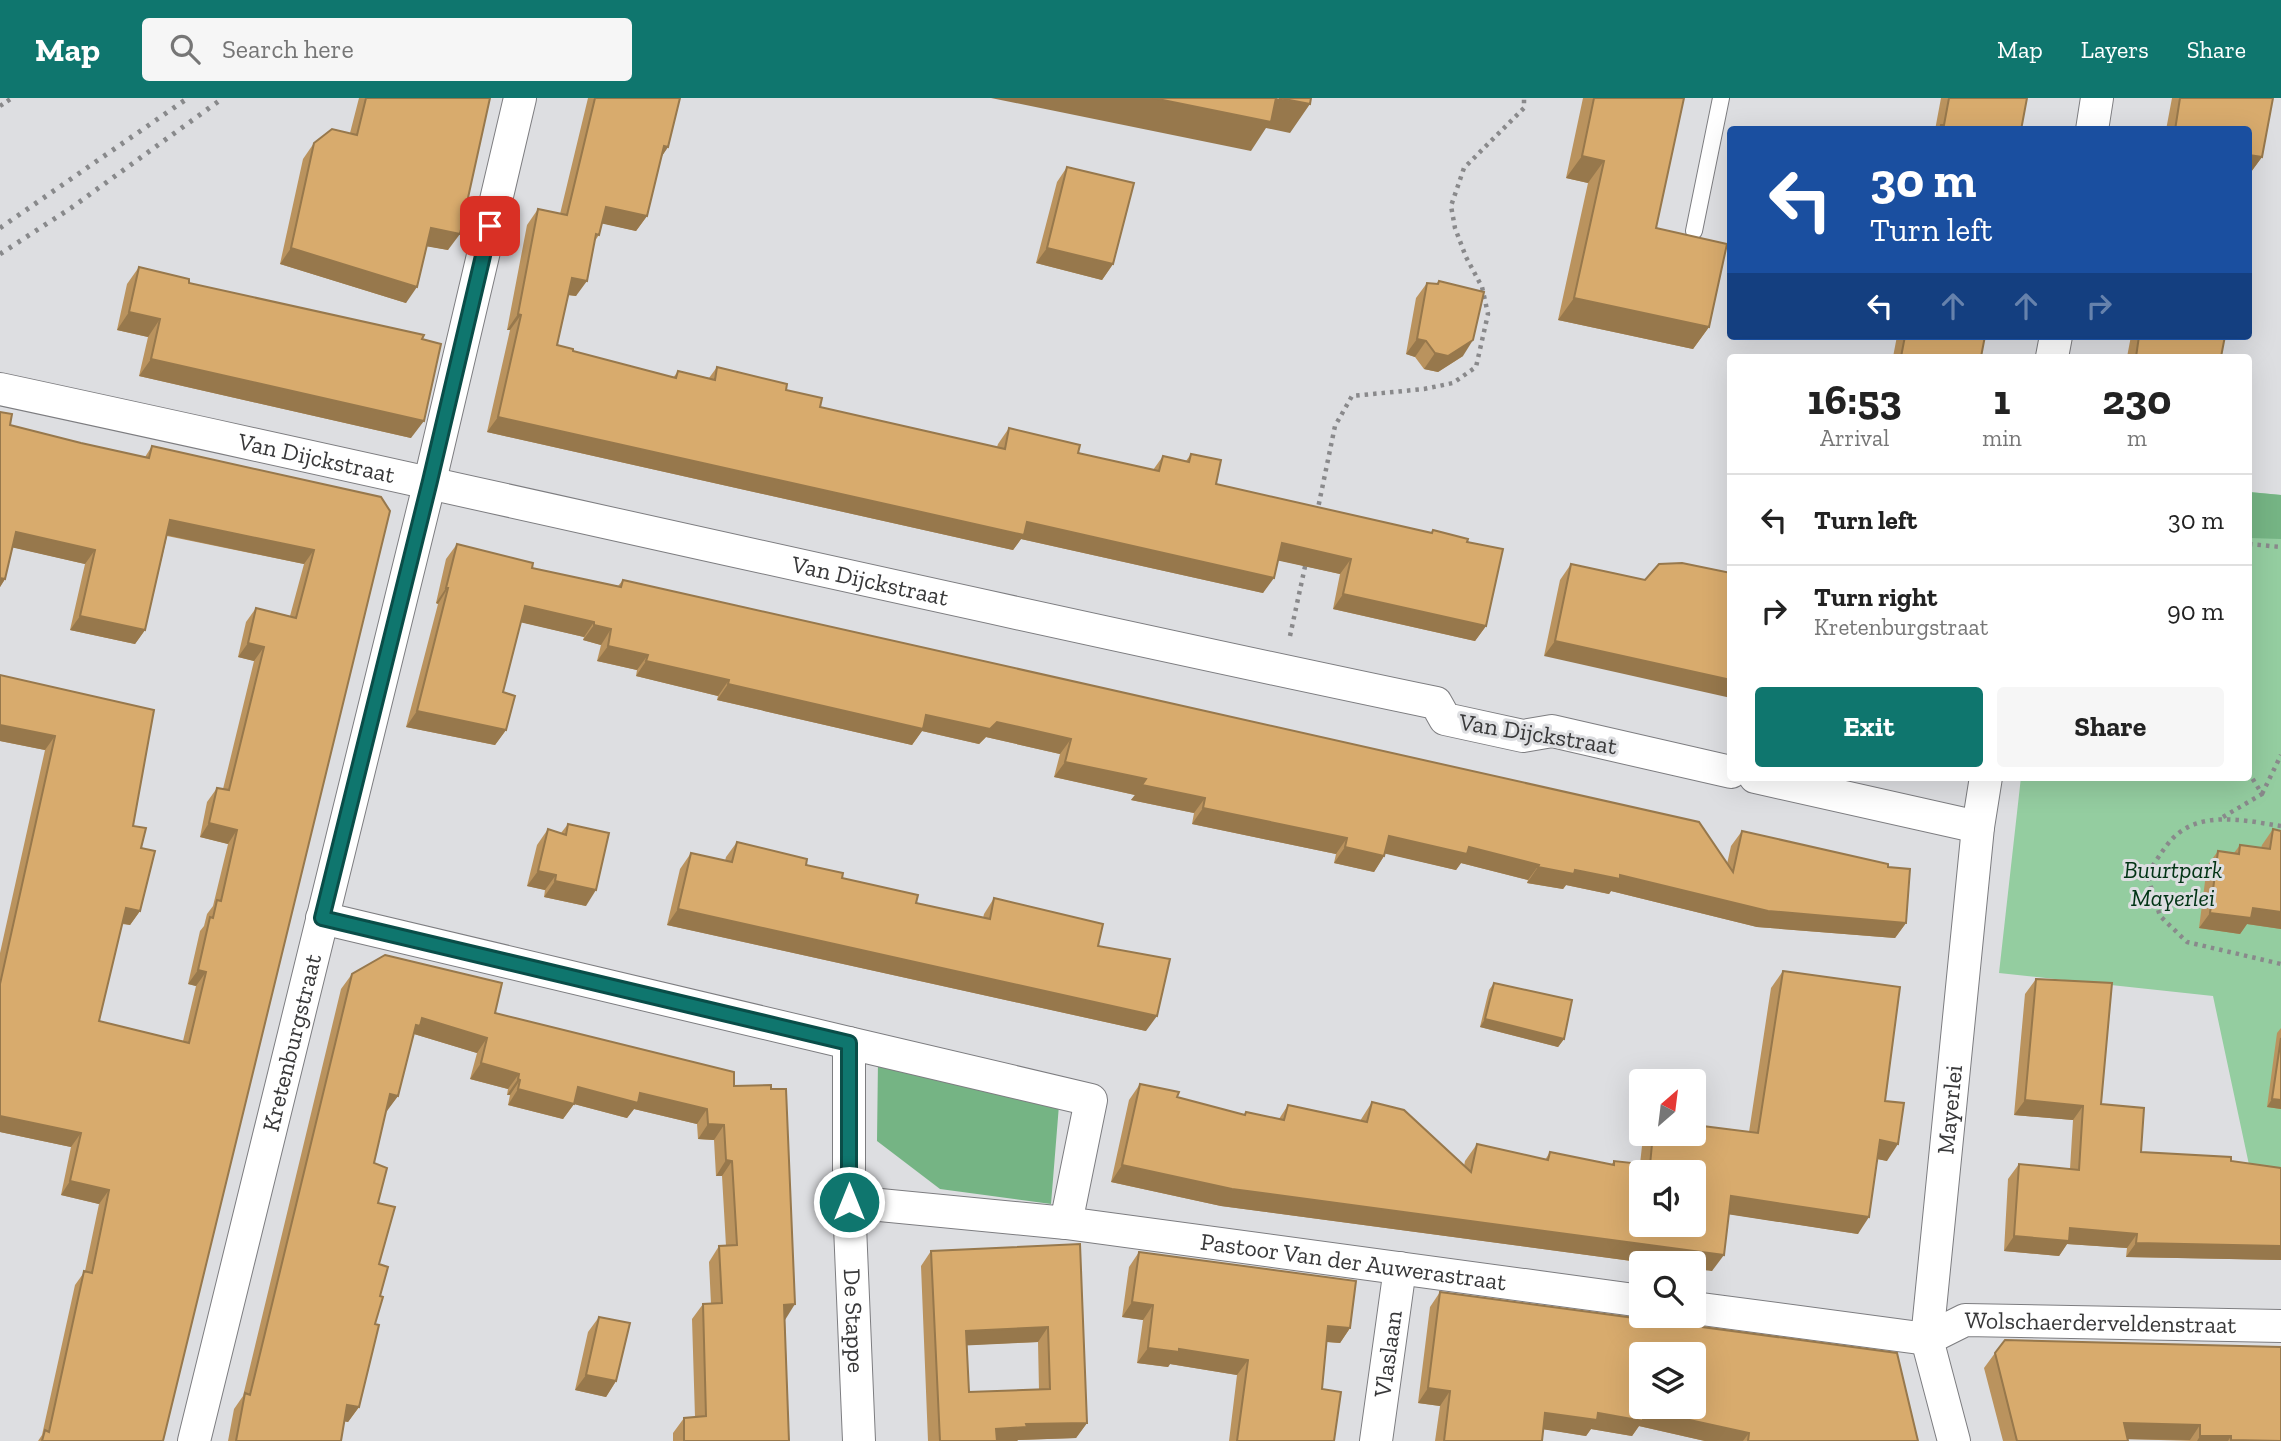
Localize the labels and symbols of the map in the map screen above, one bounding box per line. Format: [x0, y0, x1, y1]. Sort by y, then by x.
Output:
pin [460, 196, 520, 256]
street label: Van Dijckstraat [235, 426, 398, 489]
street label: Van Dijckstraat [788, 549, 951, 612]
street label: Van Dijckstraat [1456, 707, 1619, 760]
park label: Buurtpark Mayerlei [2123, 855, 2223, 912]
street label: Kretenburgstraat [256, 951, 327, 1135]
street label: Mayerlei [1930, 1063, 1968, 1156]
north arrow [1629, 1069, 1706, 1146]
position arrow [812, 1165, 886, 1239]
street label: Pastoor Van der Auwerastraat [1199, 1226, 1508, 1296]
street label: De Stappe [838, 1268, 871, 1374]
street label: Wolschaerderveldenstraat [1964, 1305, 2237, 1339]
street label: Vlaslaan [1367, 1308, 1408, 1400]

